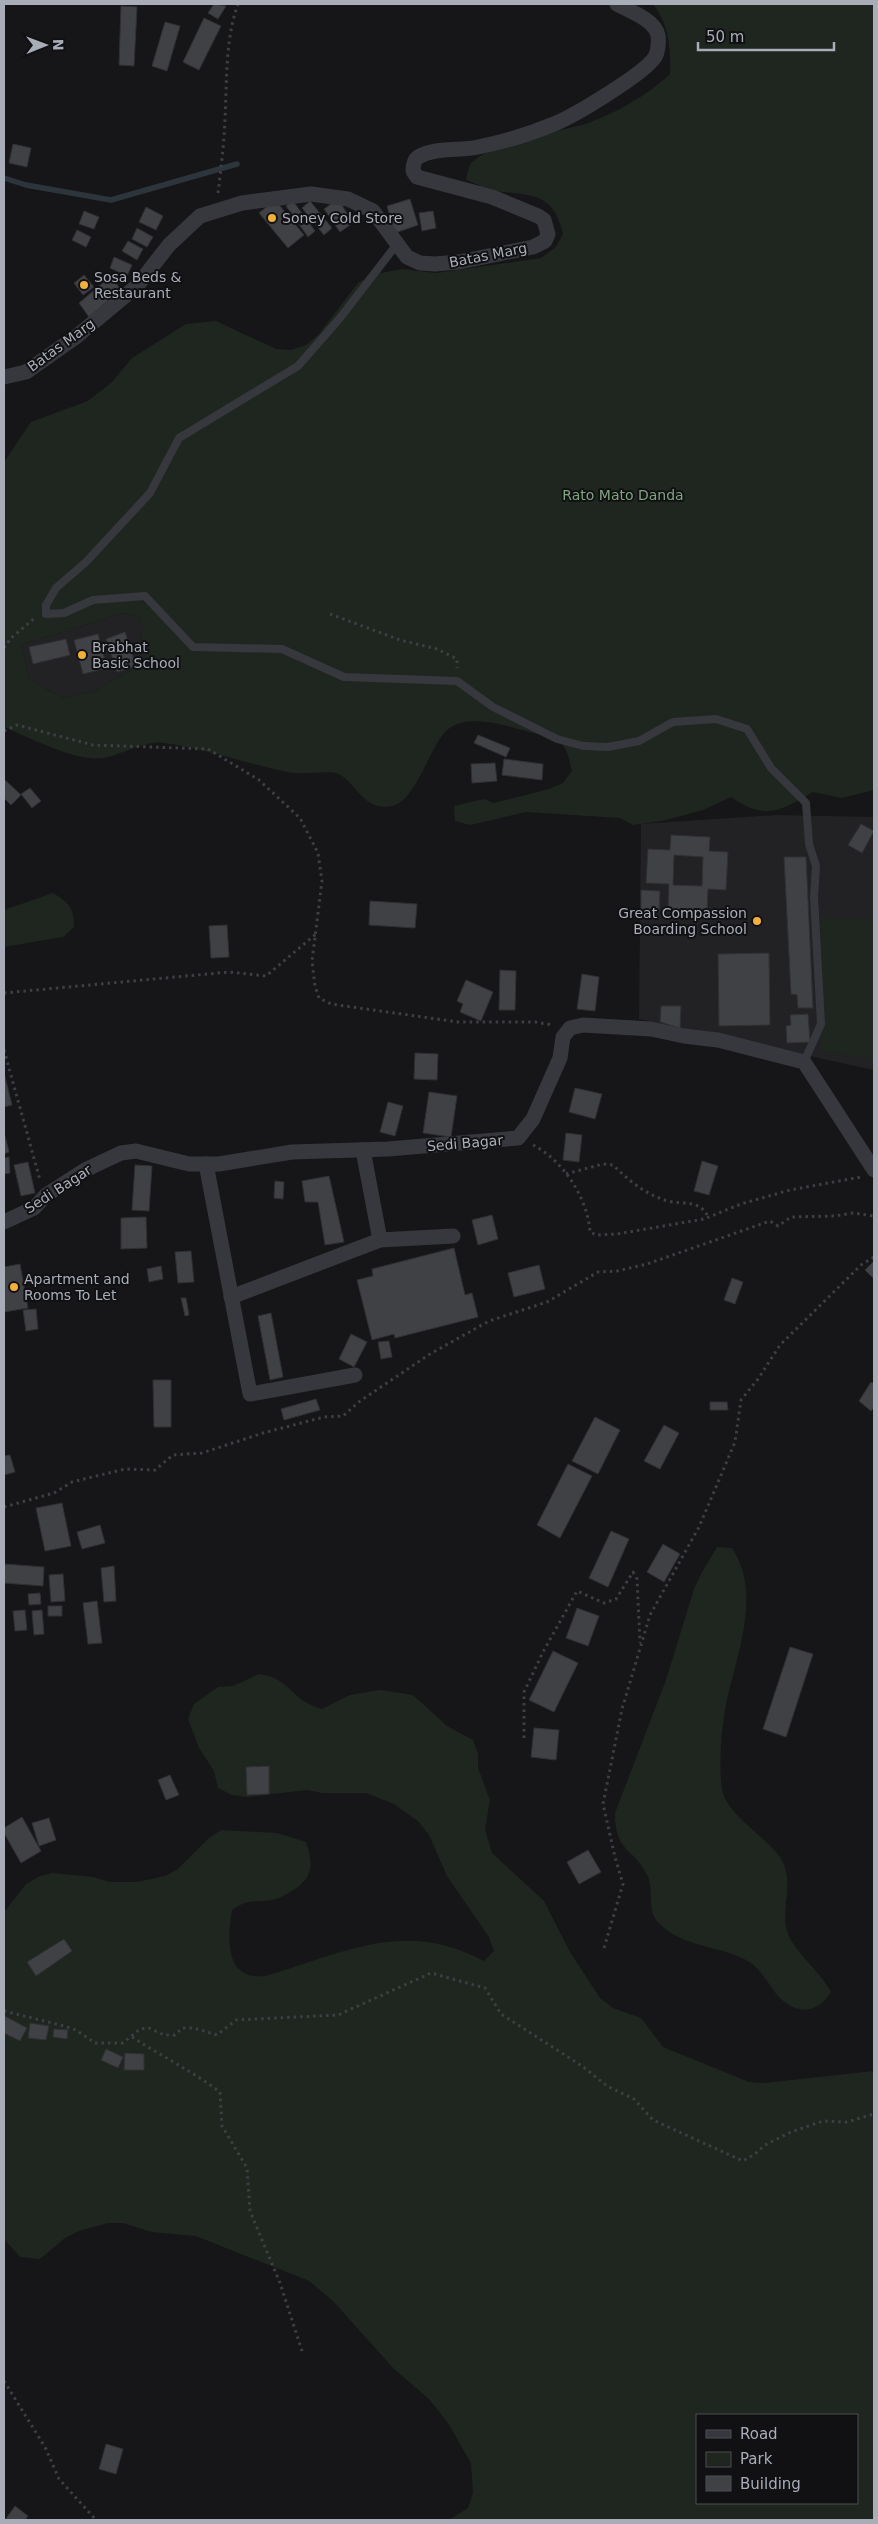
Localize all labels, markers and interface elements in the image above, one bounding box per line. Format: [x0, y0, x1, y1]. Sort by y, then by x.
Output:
north arrow [20, 20, 70, 70]
scale bar [698, 20, 834, 52]
text: 50 m [706, 28, 744, 46]
text: N [50, 39, 66, 51]
place label: Soney Cold Store [282, 210, 402, 226]
marker: Soney Cold Store [266, 212, 278, 224]
street label: Batas Marg [448, 240, 528, 270]
place label: Sosa Beds & Restaurant [94, 269, 182, 301]
marker: Sosa Beds & Restaurant [78, 279, 90, 291]
street label: Batas Marg [24, 315, 98, 375]
park label: Rato Mato Danda [562, 487, 684, 503]
place label: Brabhat Basic School [92, 639, 180, 671]
marker: Brabhat Basic School [76, 649, 88, 661]
place label: Great Compassion Boarding School [618, 905, 747, 937]
marker: Great Compassion Boarding School [751, 915, 763, 927]
street label: Sedi Bagar [426, 1132, 504, 1154]
street label: Sedi Bagar [22, 1161, 94, 1216]
place label: Apartment and Rooms To Let [24, 1271, 130, 1303]
marker: Apartment and Rooms To Let [8, 1281, 20, 1293]
legend [696, 2414, 858, 2504]
text: Road [740, 2425, 778, 2443]
text: Park [740, 2450, 773, 2468]
text: Building [740, 2475, 801, 2493]

